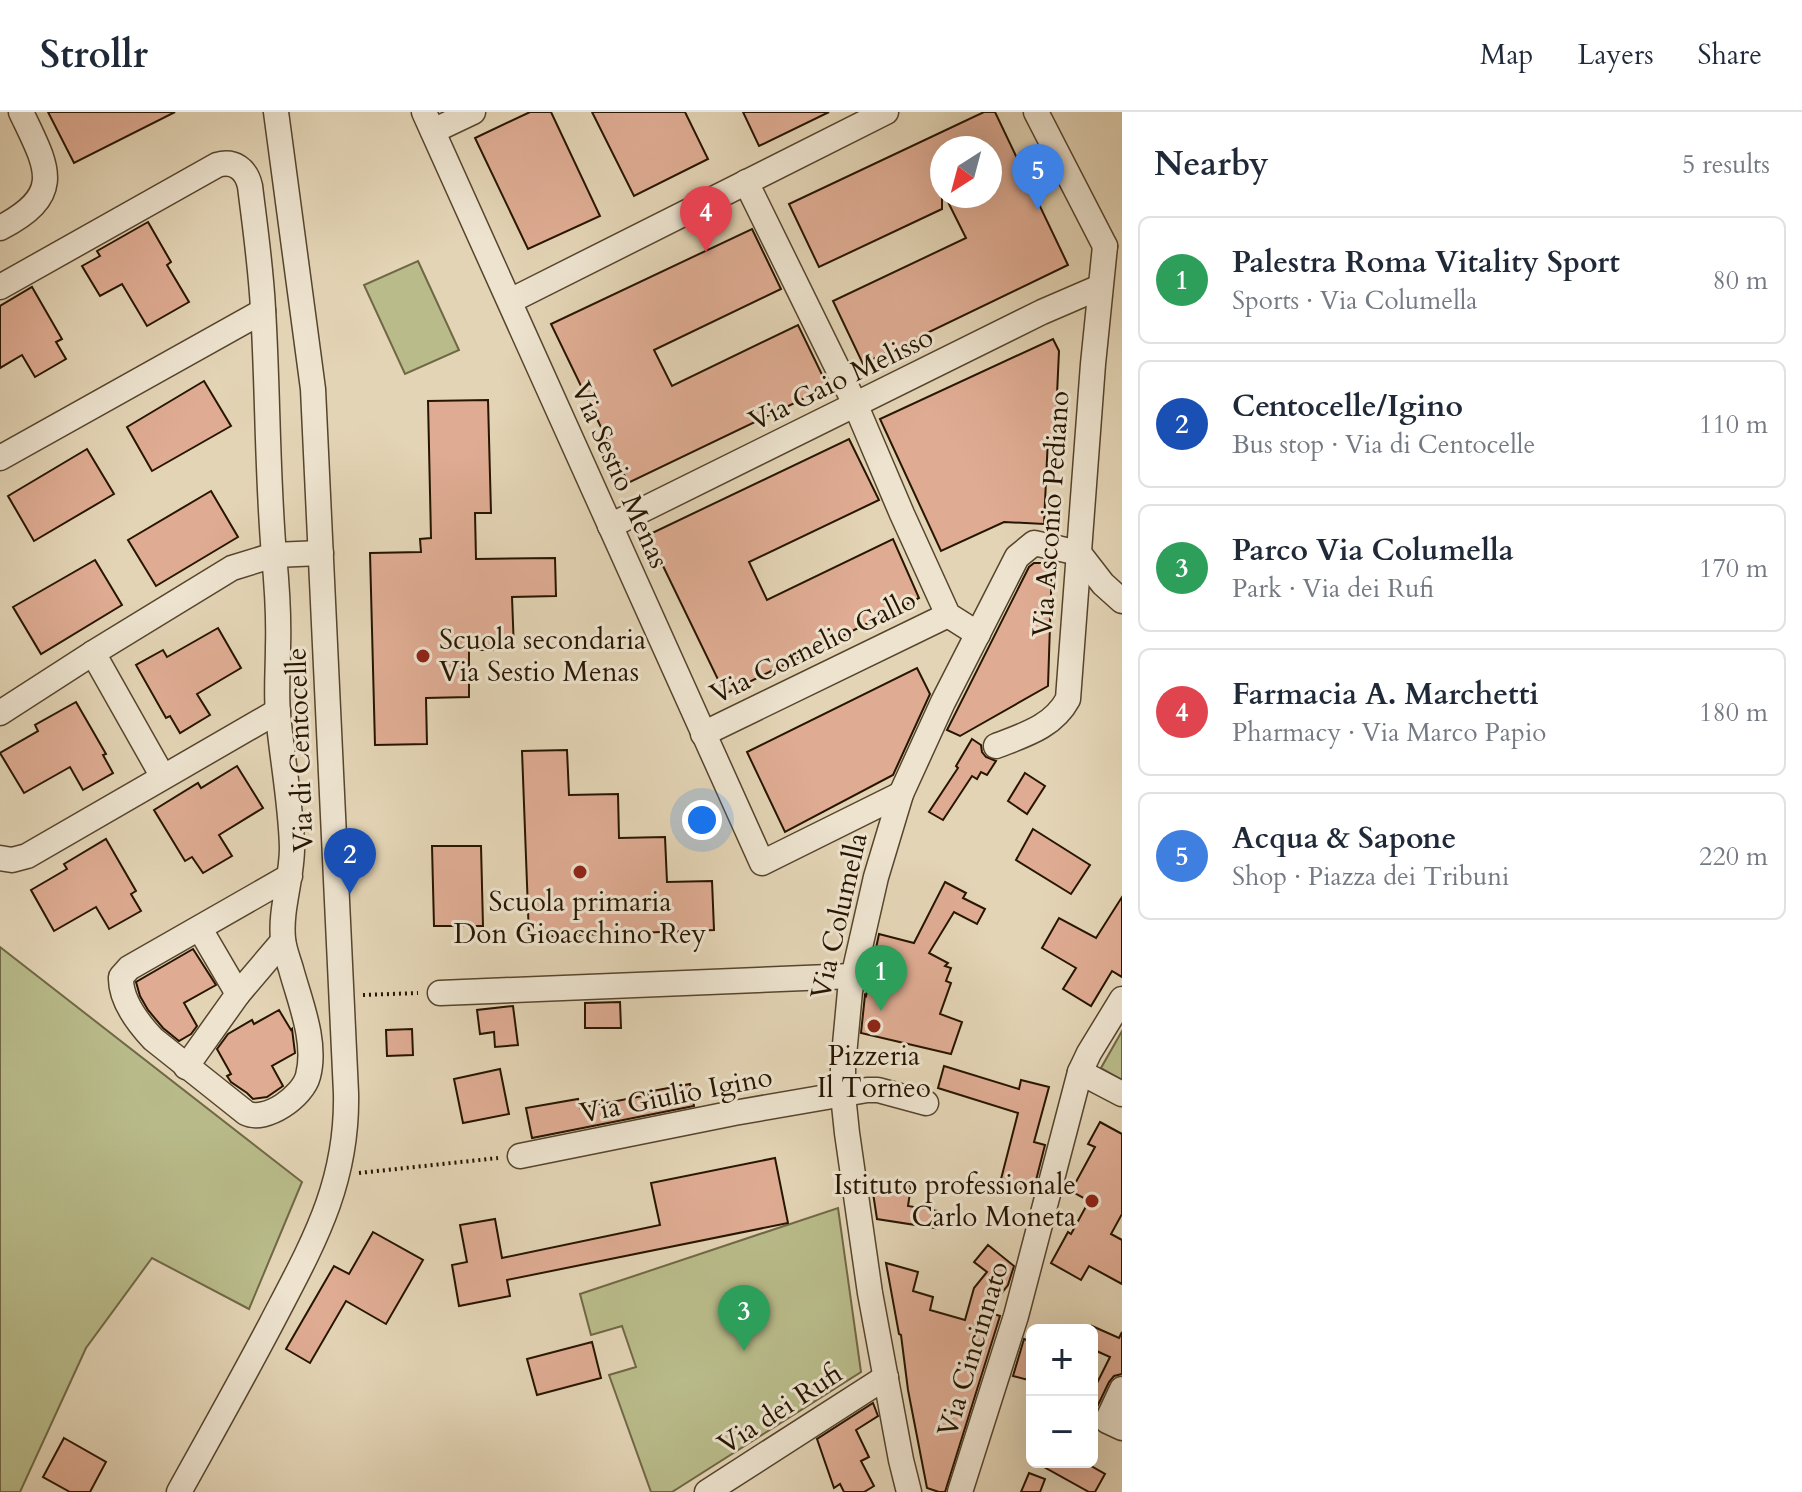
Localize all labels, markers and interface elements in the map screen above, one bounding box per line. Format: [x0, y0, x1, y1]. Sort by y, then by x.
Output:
text: Strollr [40, 29, 148, 81]
text: Map [1480, 36, 1533, 74]
text: Layers [1577, 36, 1654, 74]
text: Share [1698, 36, 1762, 74]
north arrow [930, 136, 1002, 208]
text: Nearby [1154, 141, 1269, 187]
pin: 5 [1012, 144, 1064, 210]
text: 5 results [1682, 147, 1770, 182]
pin: 4 [680, 186, 732, 252]
text: Palestra Roma Vitality Sport [1232, 242, 1620, 283]
text: 1 [1175, 263, 1189, 298]
text: 80 m [1712, 263, 1768, 298]
text: Sports · Via Columella [1232, 283, 1478, 318]
street label: Via Gaio Melisso [742, 318, 940, 440]
street label: Via Sestio Menas [562, 376, 678, 574]
text: Centocelle/Igino [1232, 386, 1463, 427]
street label: Via Asconio Pediano [1023, 390, 1079, 638]
text: 2 [1175, 407, 1189, 442]
text: 110 m [1699, 407, 1768, 442]
text: Bus stop · Via di Centocelle [1232, 427, 1535, 462]
text: Parco Via Columella [1232, 530, 1514, 571]
text: 3 [1175, 551, 1189, 586]
text: 170 m [1699, 551, 1768, 586]
text: Park · Via dei Rufi [1232, 571, 1434, 606]
street label: Via Cornelio Gallo [704, 581, 922, 713]
place label: Scuola secondaria Via Sestio Menas [439, 621, 646, 691]
street label: Via di Centocelle [277, 647, 323, 853]
marker: Scuola secondaria Via Sestio Menas [414, 647, 432, 665]
text: Farmacia A. Marchetti [1232, 674, 1539, 715]
text: 4 [1175, 695, 1189, 730]
text: 180 m [1699, 695, 1768, 730]
text: Pharmacy · Via Marco Papio [1232, 715, 1546, 750]
your location [682, 800, 722, 840]
text: Acqua & Sapone [1232, 818, 1456, 859]
pin: 2 [324, 828, 376, 894]
street label: Via Columella [801, 829, 877, 1003]
text: 5 [1175, 839, 1189, 874]
text: 220 m [1699, 839, 1768, 874]
text: Shop · Piazza dei Tribuni [1232, 859, 1509, 894]
marker: Scuola primaria Don Gioacchino Rey [571, 863, 589, 881]
place label: Scuola primaria Don Gioacchino Rey [454, 883, 707, 953]
pin: 1 [855, 945, 907, 1011]
marker: Pizzeria Il Torneo [865, 1017, 883, 1035]
place label: Pizzeria Il Torneo [817, 1037, 931, 1107]
street label: Via Giulio Igino [577, 1058, 775, 1132]
place label: Istituto professionale Carlo Moneta [834, 1166, 1076, 1236]
marker: Istituto professionale Carlo Moneta [1083, 1192, 1101, 1210]
street label: Via Cincinnato [928, 1257, 1018, 1441]
pin: 3 [718, 1285, 770, 1351]
map controls [1026, 1324, 1098, 1468]
button: + [1026, 1324, 1098, 1396]
street label: Via dei Rufi [710, 1354, 850, 1464]
button: − [1026, 1396, 1098, 1468]

